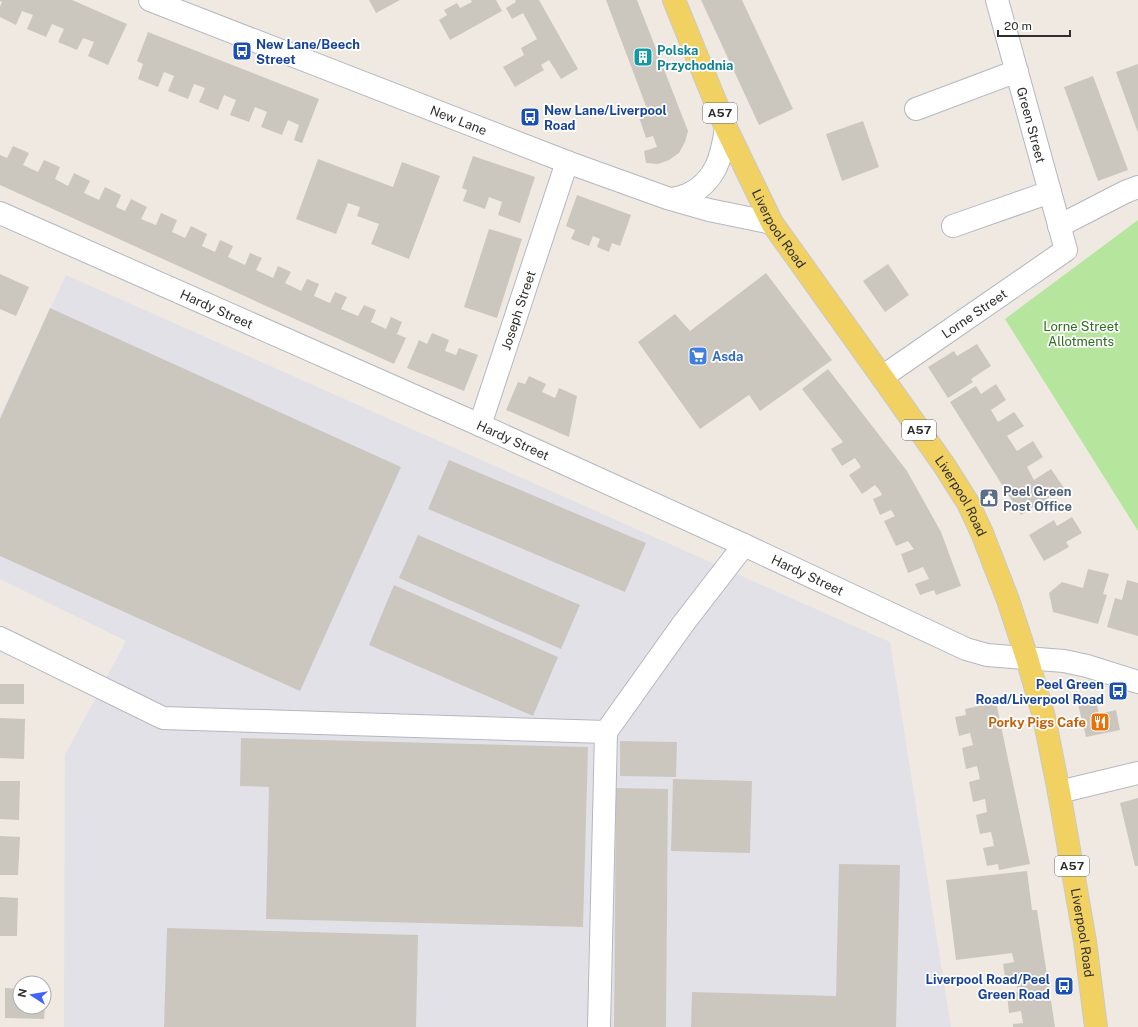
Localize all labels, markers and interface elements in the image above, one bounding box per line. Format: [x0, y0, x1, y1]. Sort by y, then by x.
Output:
scale bar [998, 12, 1070, 38]
text: 20 m [1004, 19, 1032, 33]
place label: New Lane/Beech Street [256, 37, 360, 67]
bus stop icon: New Lane/Beech Street [231, 40, 253, 62]
place label: Polska Przychodnia [657, 43, 733, 73]
building icon: Polska Przychodnia [632, 46, 654, 68]
street label: Green Street [1014, 85, 1048, 165]
street label: New Lane [428, 102, 489, 138]
place label: New Lane/Liverpool Road [544, 103, 667, 133]
road number: A57 [703, 103, 737, 123]
bus stop icon: New Lane/Liverpool Road [519, 106, 541, 128]
street label: Liverpool Road [749, 187, 809, 271]
street label: Joseph Street [498, 268, 538, 352]
street label: Hardy Street [178, 286, 255, 331]
street label: Lorne Street [939, 286, 1010, 341]
park label: Lorne Street Allotments [1043, 319, 1119, 349]
supermarket icon: Asda [687, 345, 709, 367]
place label: Asda [712, 349, 743, 364]
street label: Hardy Street [474, 417, 552, 463]
road number: A57 [902, 420, 936, 440]
street label: Liverpool Road [932, 453, 990, 538]
place label: Peel Green Post Office [1003, 484, 1072, 514]
public building icon: Peel Green Post Office [978, 487, 1000, 509]
street label: Hardy Street [769, 551, 846, 598]
place label: Peel Green Road/Liverpool Road [976, 677, 1104, 707]
bus stop icon: Peel Green Road/Liverpool Road [1107, 680, 1129, 702]
restaurant icon: Porky Pigs Cafe [1089, 711, 1111, 733]
place label: Porky Pigs Cafe [988, 715, 1086, 730]
road number: A57 [1055, 856, 1089, 876]
street label: Liverpool Road [1068, 887, 1097, 978]
place label: Liverpool Road/Peel Green Road [926, 972, 1050, 1002]
north arrow [12, 975, 52, 1015]
bus stop icon: Liverpool Road/Peel Green Road [1053, 975, 1075, 997]
text: N [15, 987, 29, 998]

